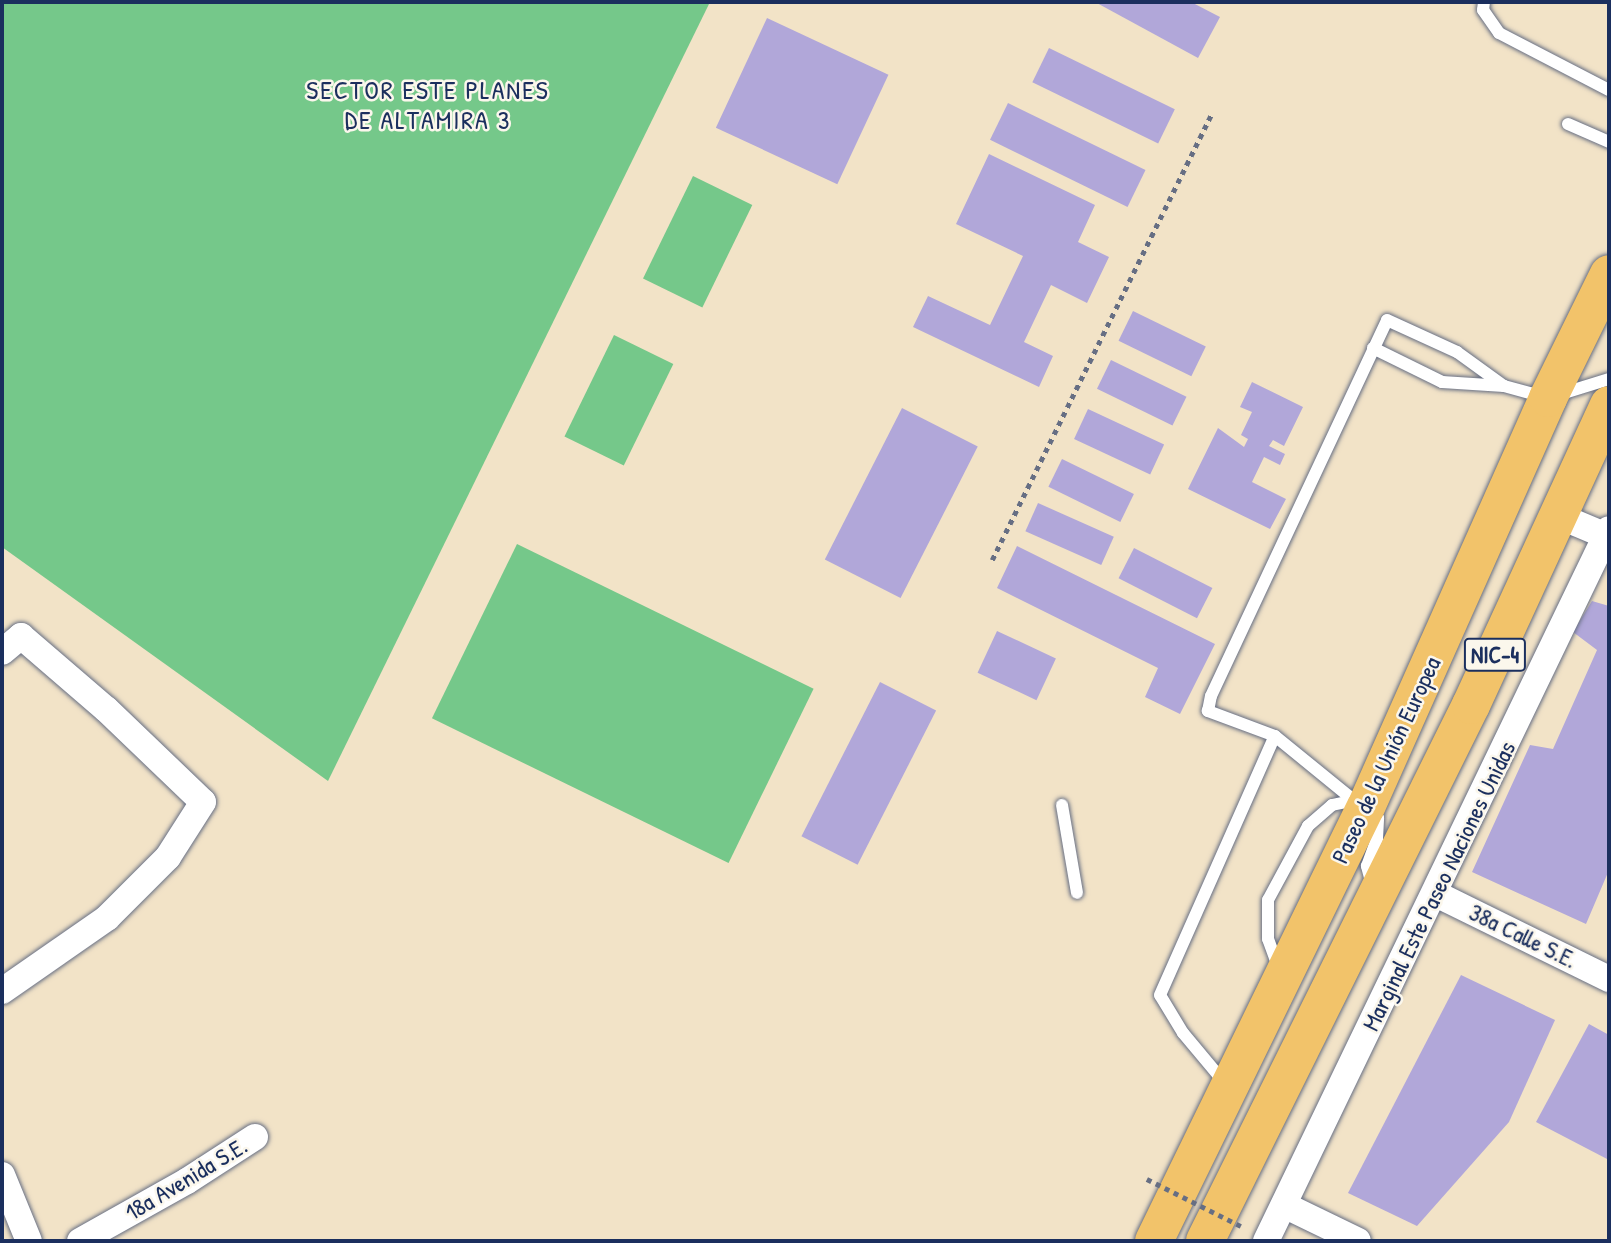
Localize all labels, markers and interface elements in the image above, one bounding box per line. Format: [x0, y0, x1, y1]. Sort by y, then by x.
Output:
district label: SECTOR ESTE PLANES DE ALTAMIRA 3 [309, 74, 547, 136]
road number: NIC-4 [1464, 636, 1526, 674]
street label: Paseo de la Unión Europea [1326, 652, 1446, 868]
street label: Marginal Este Paseo Naciones Unidas [1356, 737, 1522, 1035]
street label: 38a Calle S.E. [1465, 898, 1581, 974]
street label: 18a Avenida S.E. [120, 1131, 252, 1227]

